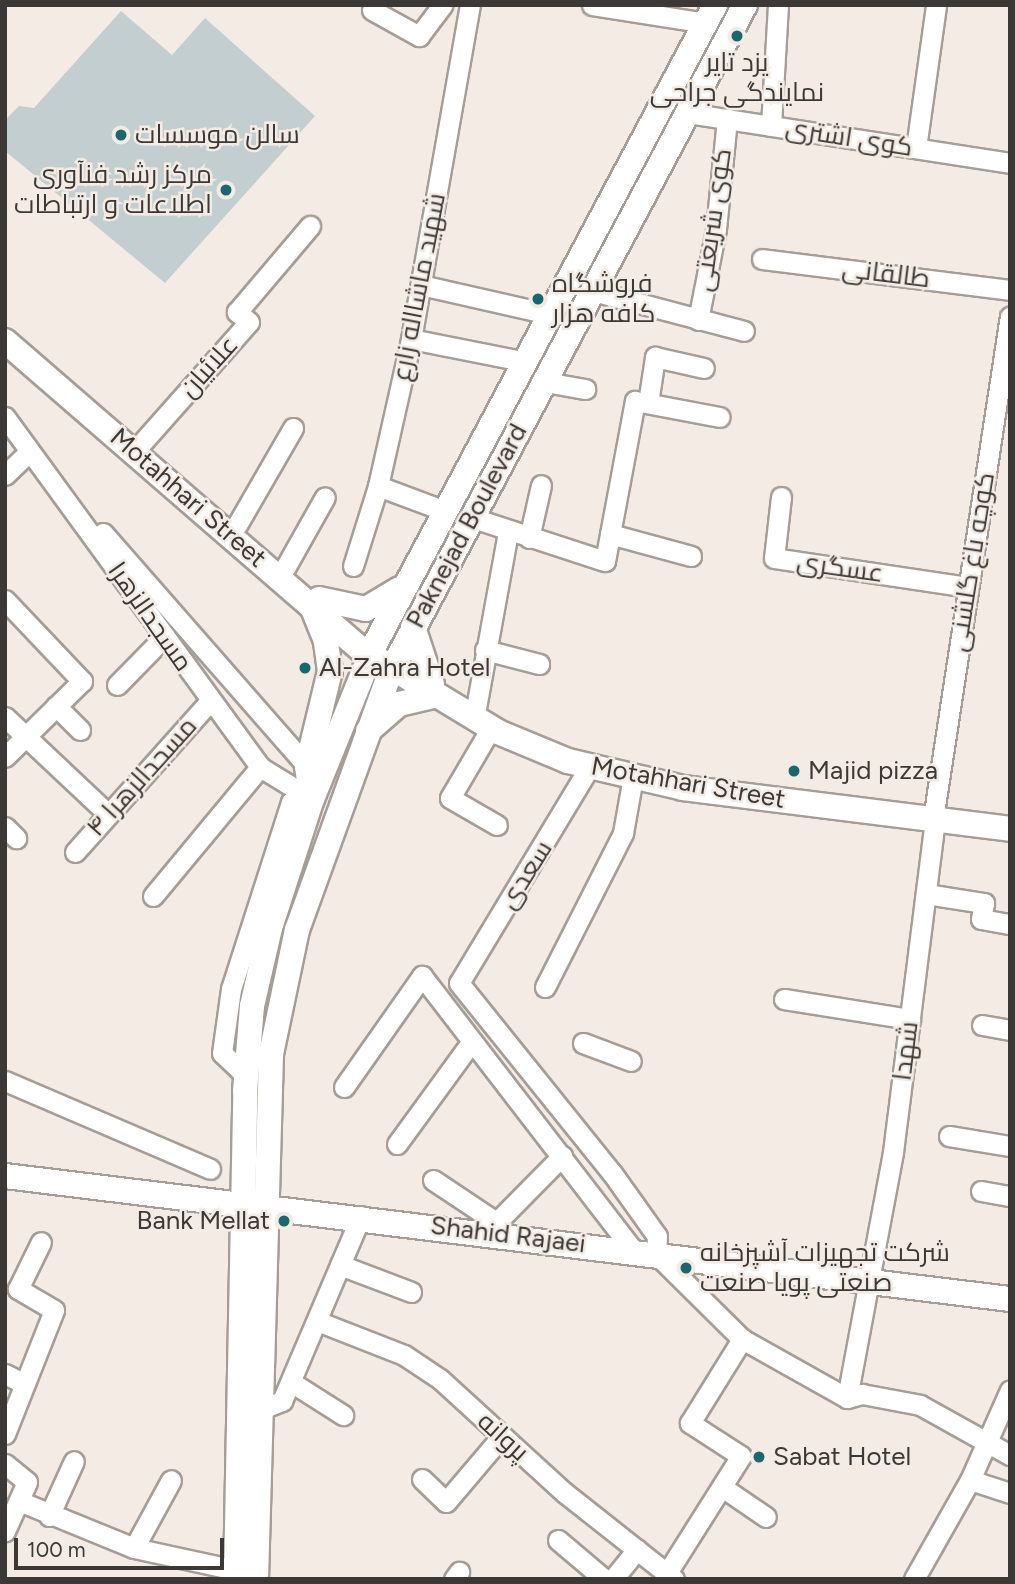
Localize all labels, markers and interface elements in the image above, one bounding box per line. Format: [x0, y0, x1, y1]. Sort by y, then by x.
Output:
marker: یزد تایر نمایندگی جراحی [729, 28, 745, 44]
place label: یزد تایر نمایندگی جراحی [650, 47, 824, 108]
street label: کوی اشتری [783, 113, 915, 163]
place label: سالن موسسات [135, 119, 300, 151]
marker: سالن موسسات [113, 127, 129, 143]
street label: کوی شریعتی [688, 147, 738, 293]
place label: مرکز رشد فنآوری اطلاعات و ارتباطات [14, 159, 212, 220]
marker: مرکز رشد فنآوری اطلاعات و ارتباطات [218, 182, 234, 198]
street label: شهید ماشااله زارع [385, 190, 453, 384]
street label: طالقانی [840, 253, 932, 295]
place label: فروشگاه کافه هزار [552, 268, 655, 330]
marker: فروشگاه کافه هزار [530, 291, 546, 307]
street label: علائیان [173, 330, 245, 404]
street label: Paknejad Boulevard [400, 419, 534, 633]
street label: Motahhari Street [104, 422, 272, 574]
street label: کوچه باغ گلشنی [942, 470, 1002, 654]
street label: عسگری [795, 546, 885, 590]
street label: مسجدالزهرا [101, 556, 199, 678]
place label: Al-Zahra Hotel [319, 652, 490, 684]
marker: Al-Zahra Hotel [297, 660, 313, 676]
street label: مسجدالزهرا ۴ [80, 711, 204, 843]
street label: Motahhari Street [589, 751, 787, 815]
place label: Majid pizza [808, 755, 938, 787]
marker: Majid pizza [786, 763, 802, 779]
street label: سعدی [493, 835, 559, 915]
street label: شهدا [887, 1020, 925, 1082]
place label: Bank Mellat [137, 1205, 270, 1237]
street label: Shahid Rajaei [429, 1210, 587, 1260]
marker: Bank Mellat [276, 1213, 292, 1229]
place label: شرکت تجهیزات آشپزخانه صنعتی پویا صنعت [700, 1237, 950, 1298]
marker: شرکت تجهیزات آشپزخانه صنعتی پویا صنعت [678, 1260, 694, 1276]
street label: پروانه [471, 1406, 535, 1468]
place label: Sabat Hotel [773, 1441, 911, 1473]
marker: Sabat Hotel [751, 1449, 767, 1465]
scale bar [18, 1524, 228, 1568]
text: 100 m [27, 1537, 86, 1562]

